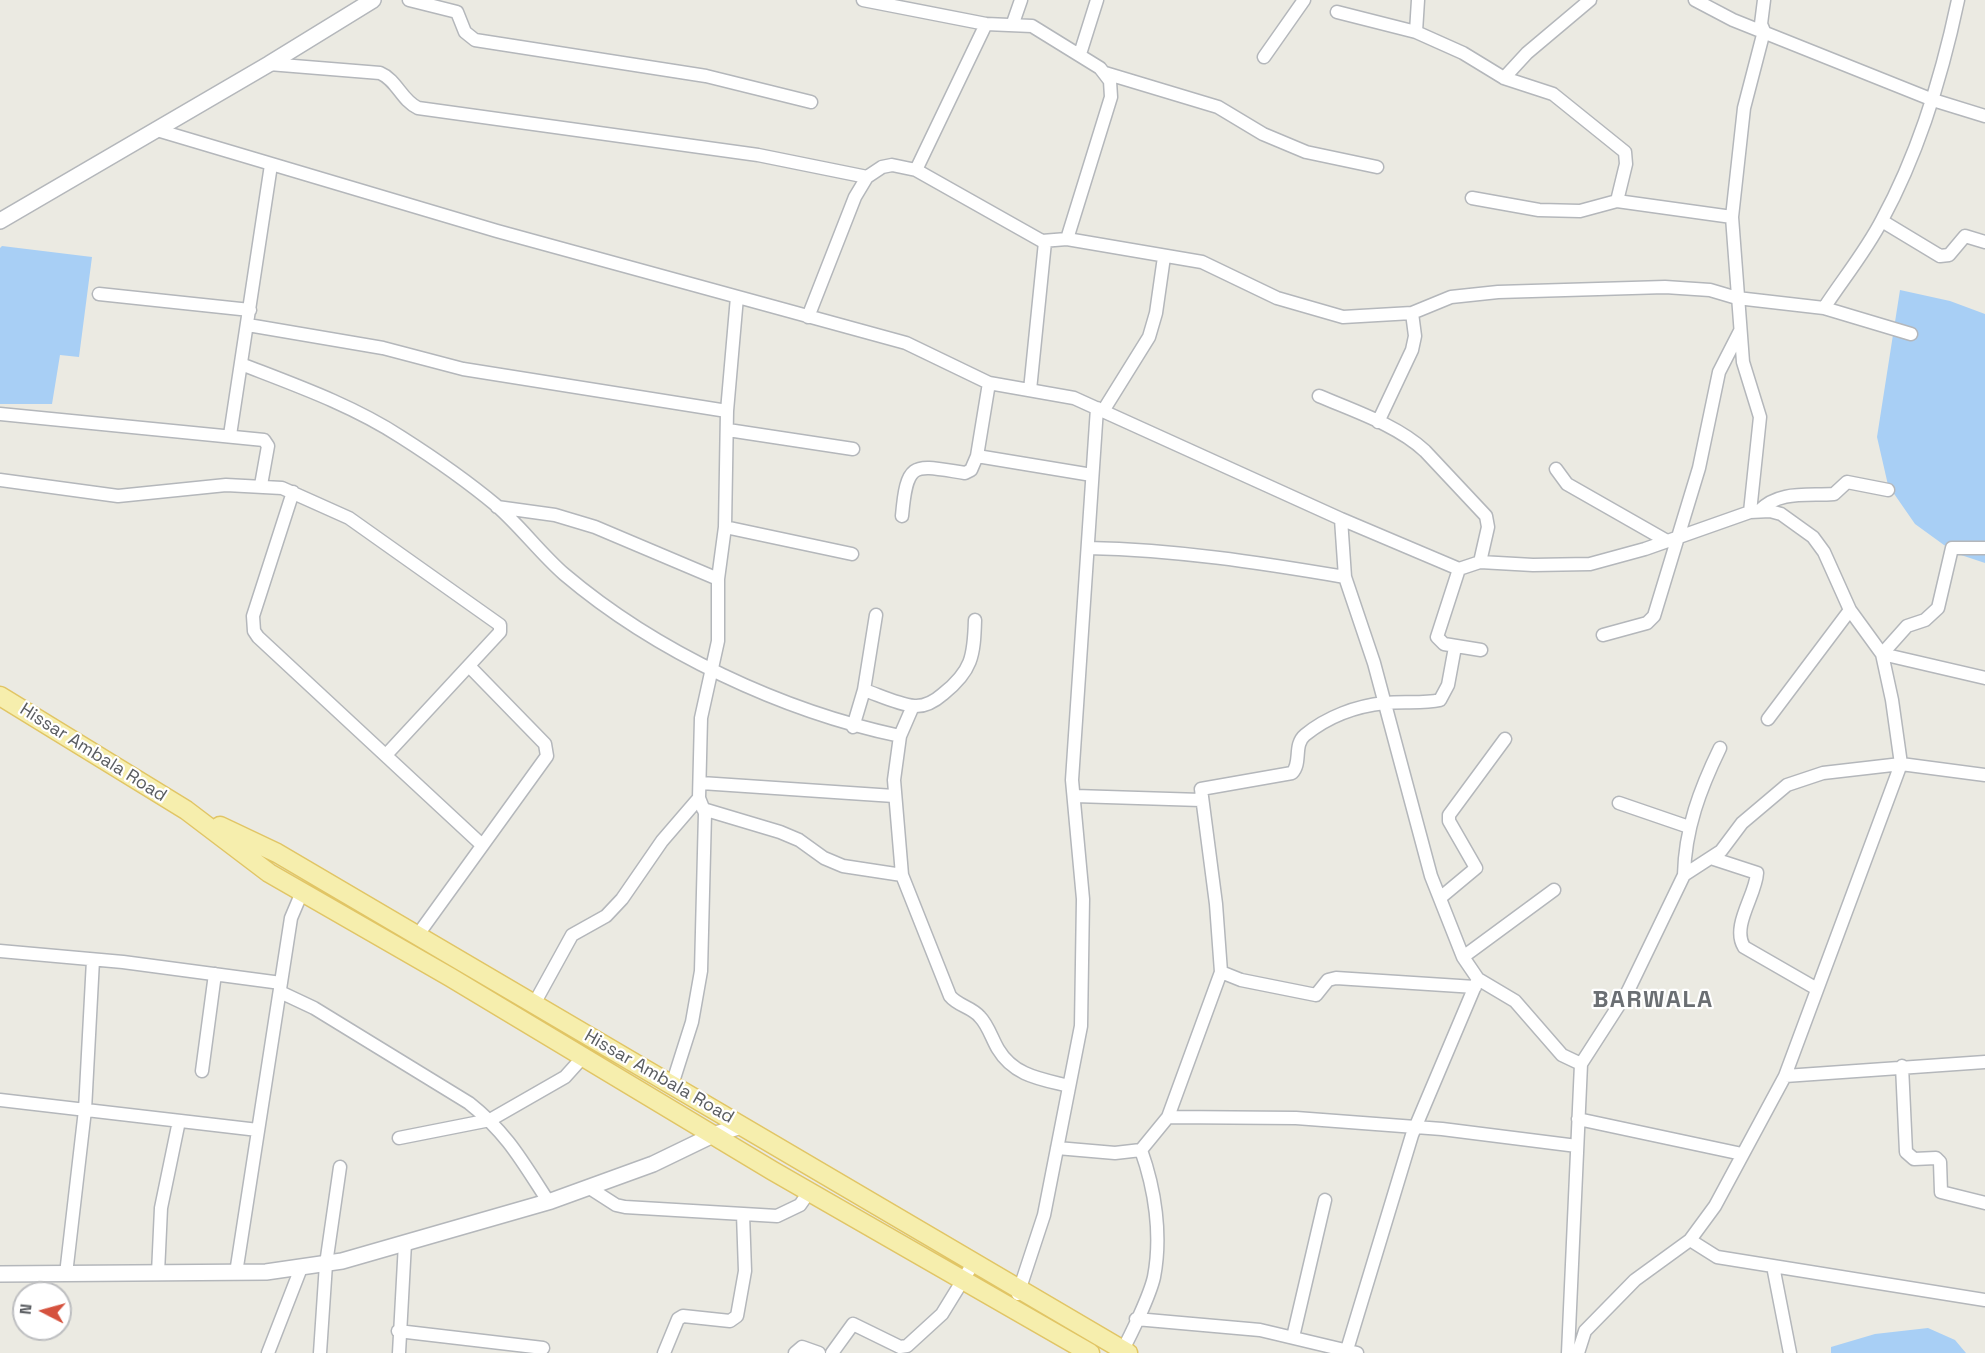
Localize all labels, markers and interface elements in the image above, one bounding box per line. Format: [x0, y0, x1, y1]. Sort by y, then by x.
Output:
street label: Hissar Ambala Road [16, 699, 170, 807]
district label: BARWALA [1592, 986, 1714, 1014]
street label: Hissar Ambala Road [580, 1025, 738, 1129]
north arrow [12, 1281, 72, 1341]
text: N [15, 1303, 37, 1316]

